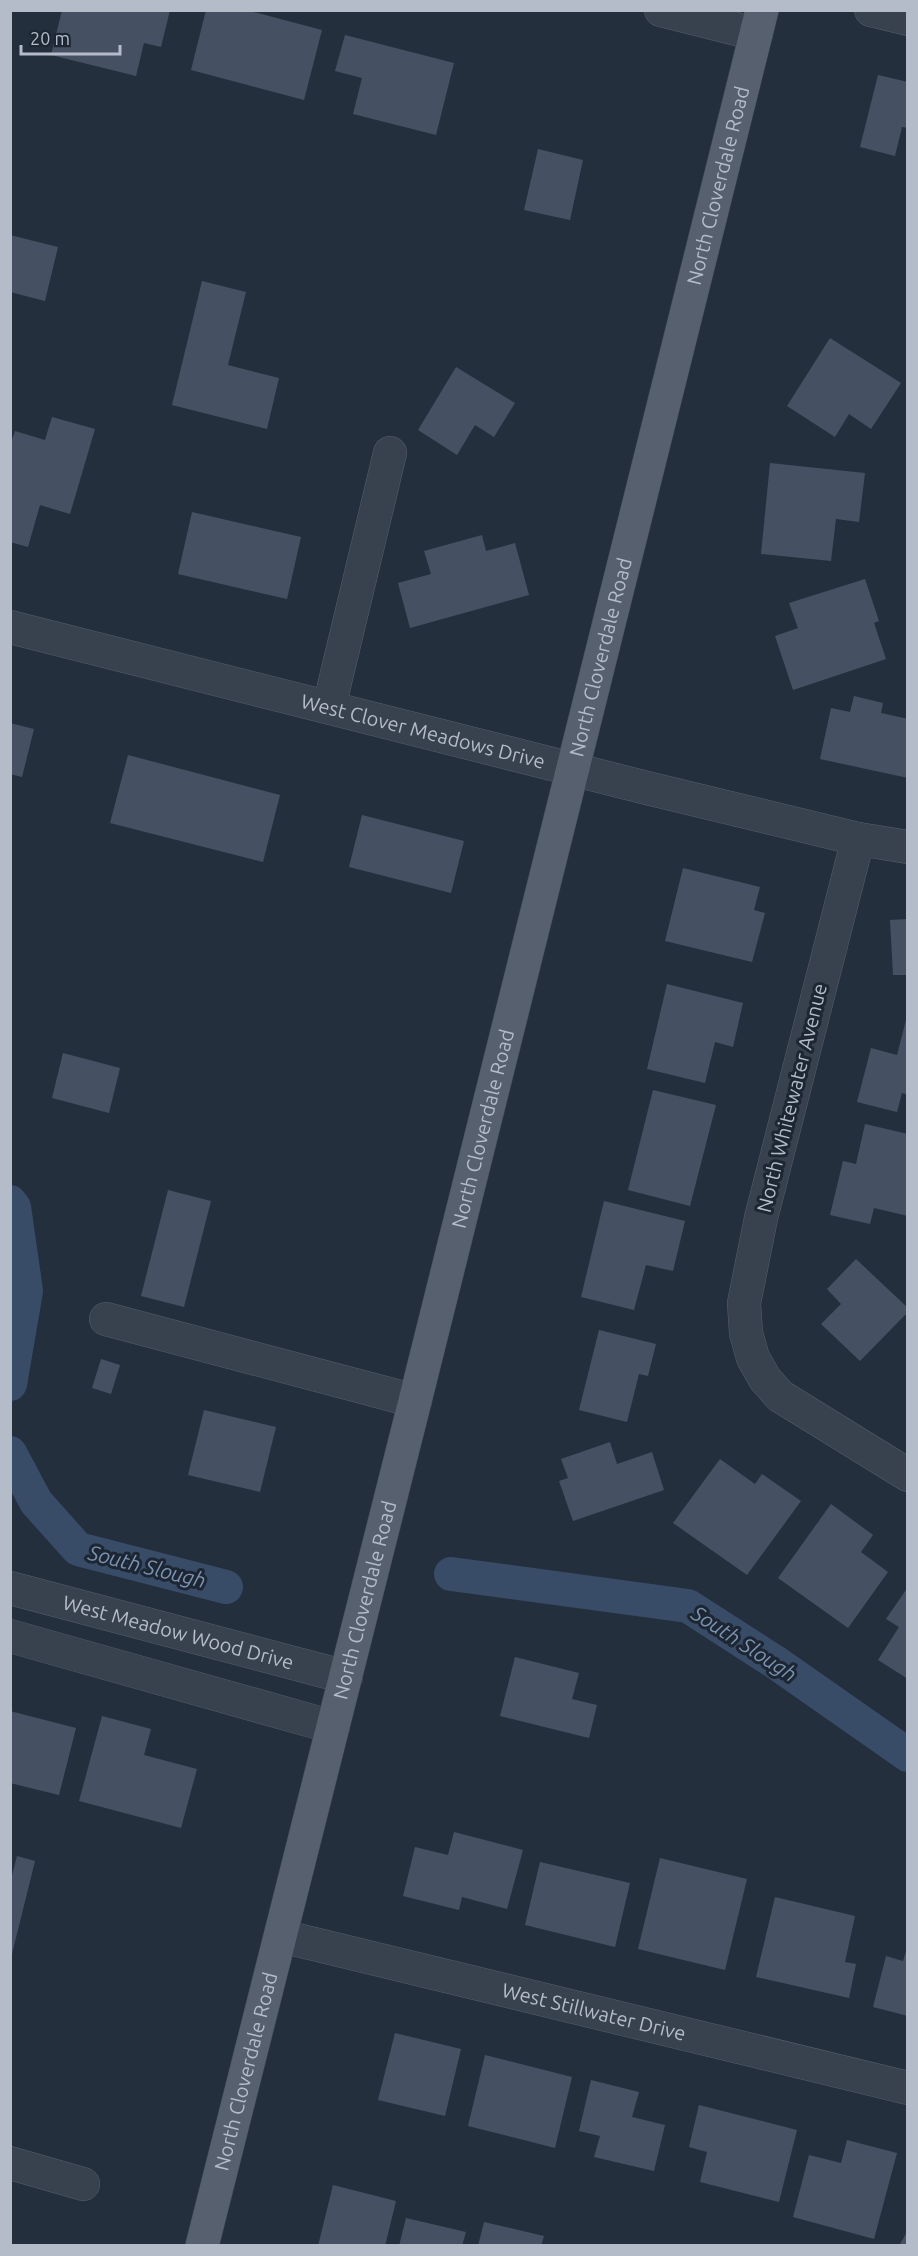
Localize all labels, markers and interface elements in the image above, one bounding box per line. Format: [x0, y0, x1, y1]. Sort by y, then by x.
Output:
scale bar [21, 18, 120, 56]
text: 20 m [30, 28, 70, 48]
street label: North Cloverdale Road [682, 84, 754, 287]
street label: North Cloverdale Road [564, 555, 636, 759]
street label: West Clover Meadows Drive [299, 689, 548, 773]
street label: North Whitewater Avenue [752, 981, 831, 1215]
street label: North Cloverdale Road [447, 1027, 518, 1230]
street label: North Cloverdale Road [328, 1498, 400, 1702]
water label: South Slough [85, 1540, 208, 1592]
street label: West Meadow Wood Drive [60, 1590, 296, 1674]
water label: South Slough [687, 1600, 801, 1686]
street label: North Cloverdale Road [209, 1970, 282, 2173]
street label: West Stillwater Drive [500, 1978, 688, 2045]

